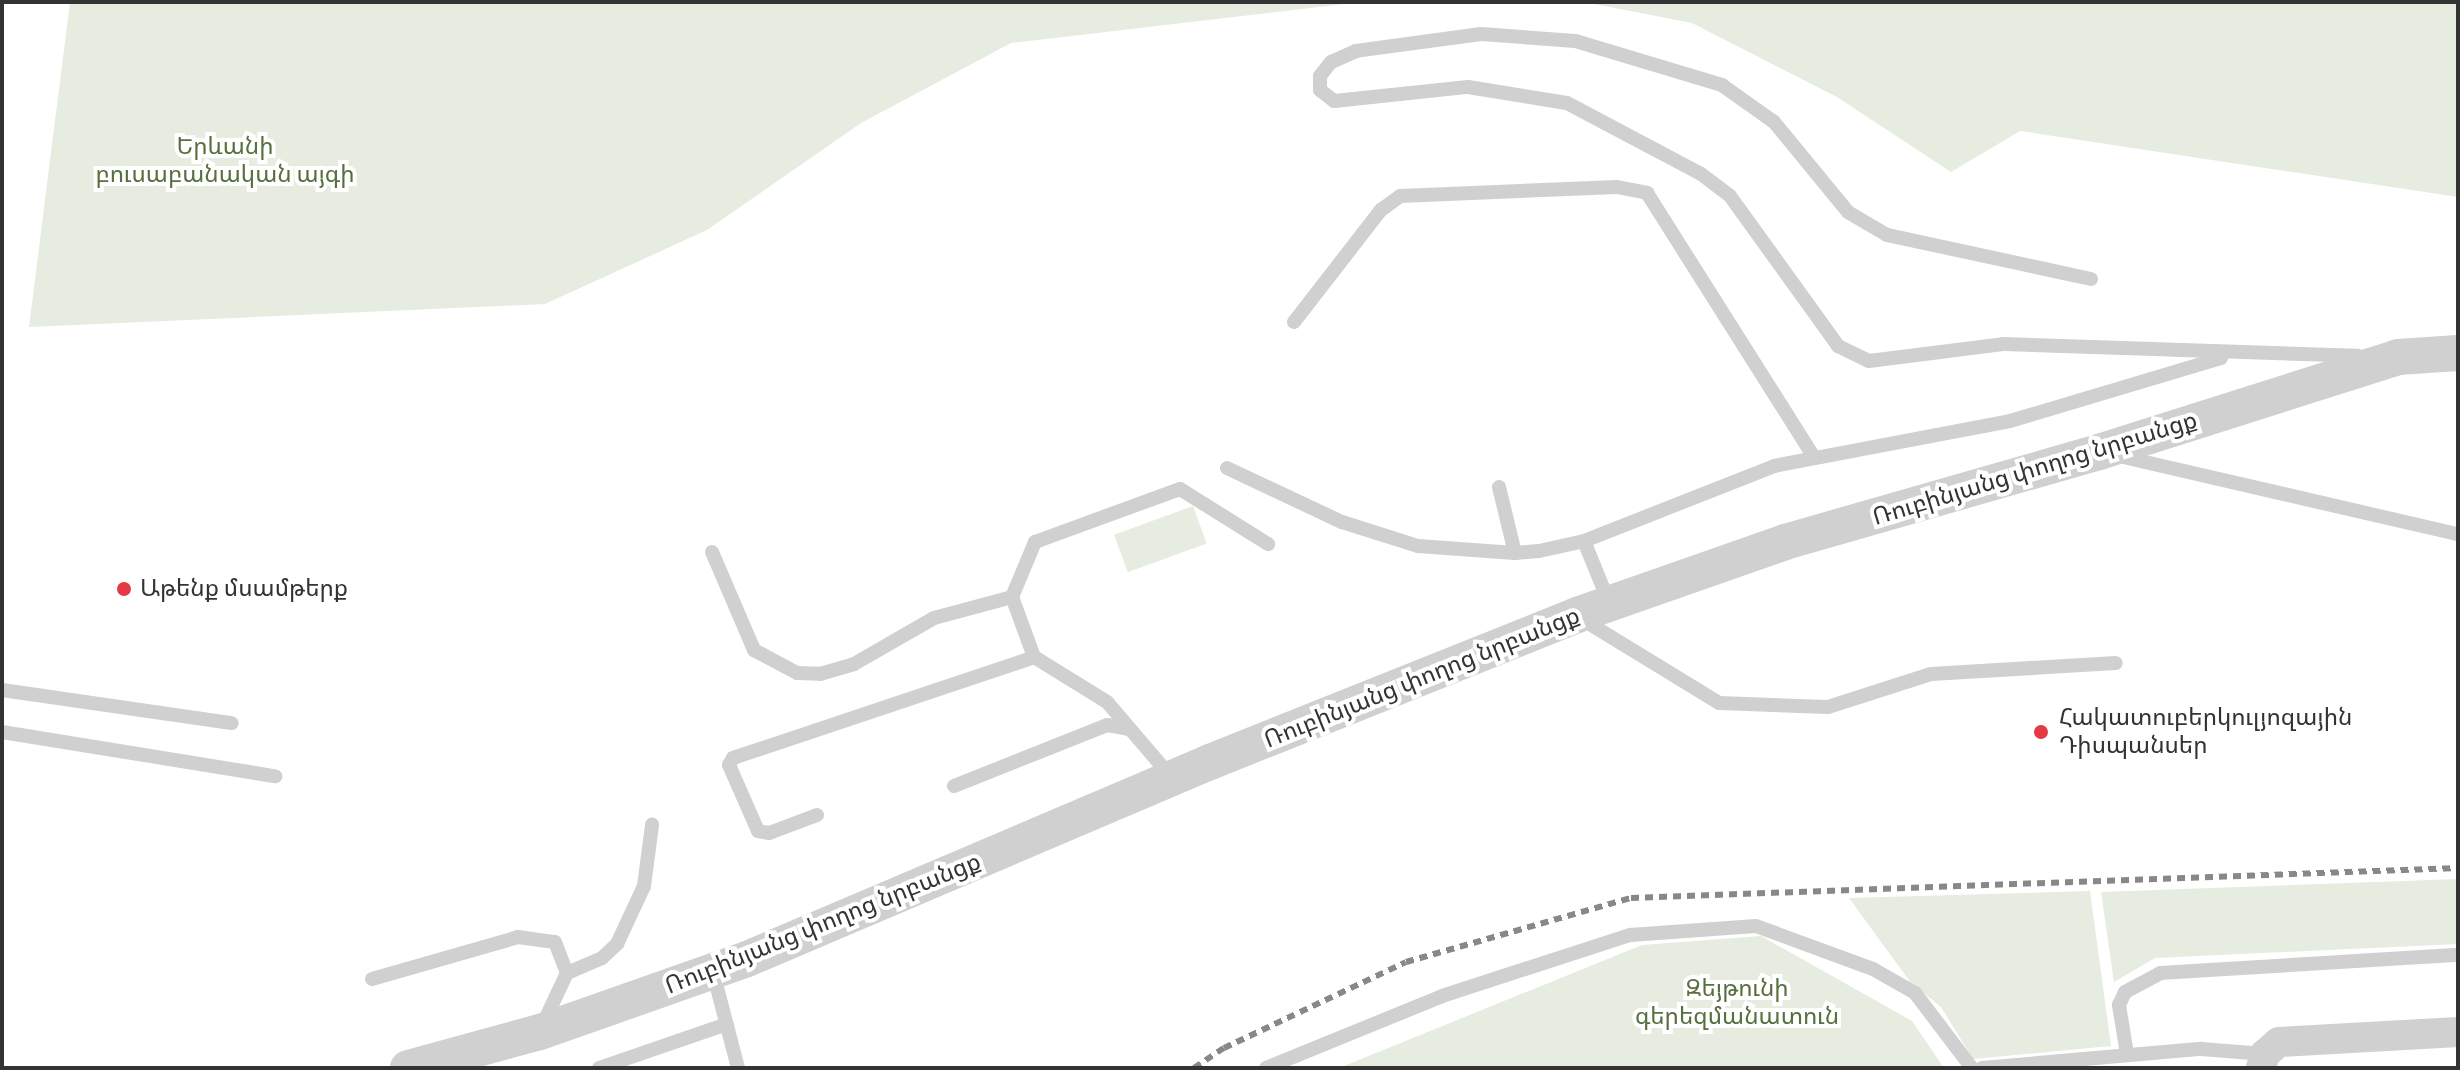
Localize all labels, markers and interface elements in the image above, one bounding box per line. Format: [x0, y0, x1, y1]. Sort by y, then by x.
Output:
park label: Երևանի բուսաբանական այգի [95, 133, 355, 189]
street label: Ռուբինյանց փողոց նրբանցք [1869, 406, 2201, 532]
place label: Աթենք մսամթերք [140, 575, 348, 603]
marker: Աթենք մսամթերք [115, 580, 133, 598]
street label: Ռուբինյանց փողոց նրբանցք [1260, 601, 1584, 755]
place label: Հակատուբերկուլյոզային Դիսպանսեր [2059, 704, 2352, 760]
marker: Հակատուբերկուլյոզային Դիսպանսեր [2030, 721, 2052, 743]
street label: Ռուբինյանց փողոց նրբանցք [661, 847, 985, 1001]
park label: Զեյթունի գերեզմանատուն [1635, 975, 1839, 1031]

